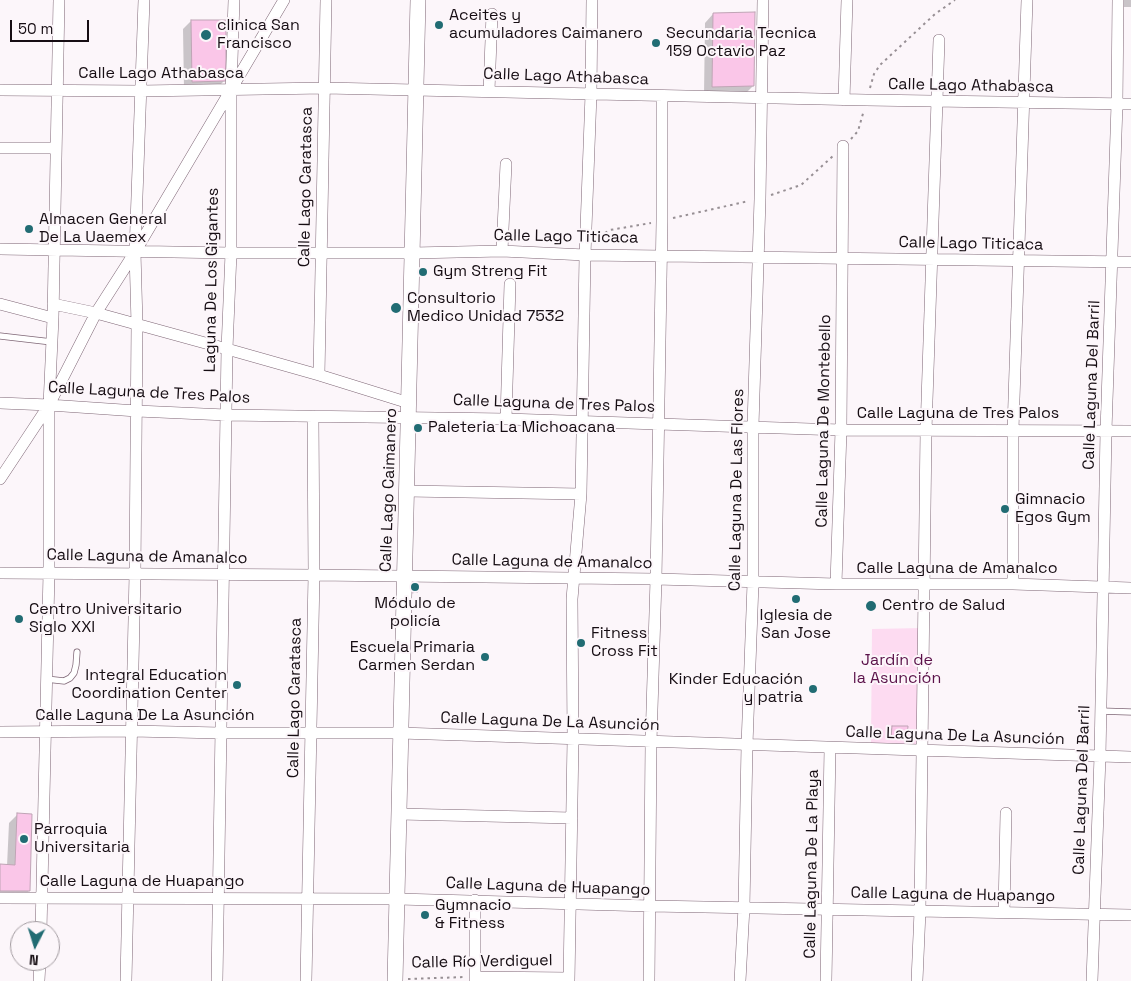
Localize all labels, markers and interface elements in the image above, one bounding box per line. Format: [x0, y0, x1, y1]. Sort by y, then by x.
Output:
place label: Aceites y acumuladores Caimanero [449, 6, 643, 44]
scale bar [12, 10, 91, 42]
place label: clinica San Francisco [217, 16, 300, 54]
text: 50 m [18, 19, 53, 38]
marker: Aceites y acumuladores Caimanero [433, 19, 445, 31]
place label: Secundaria Tecnica 159 Octavio Paz [666, 24, 817, 62]
marker: clinica San Francisco [199, 28, 213, 42]
marker: Secundaria Tecnica 159 Octavio Paz [650, 37, 662, 49]
street label: Calle Lago Athabasca [78, 64, 244, 84]
street label: Calle Lago Athabasca [483, 65, 649, 89]
street label: Calle Lago Athabasca [888, 75, 1054, 97]
street label: Calle Lago Caratasca [295, 107, 317, 267]
street label: Laguna De Los Gigantes [201, 187, 223, 373]
place label: Almacen General De La Uaemex [39, 210, 167, 248]
marker: Almacen General De La Uaemex [23, 223, 35, 235]
street label: Calle Lago Titicaca [494, 226, 638, 248]
street label: Calle Lago Titicaca [899, 233, 1043, 255]
place label: Gym Streng Fit [433, 262, 548, 282]
marker: Gym Streng Fit [417, 266, 429, 278]
place label: Consultorio Medico Unidad 7532 [407, 289, 564, 327]
street label: Calle Laguna Del Barril [1079, 300, 1105, 470]
marker: Consultorio Medico Unidad 7532 [389, 301, 403, 315]
street label: Calle Laguna De Montebello [813, 314, 835, 528]
street label: Calle Laguna de Tres Palos [47, 378, 251, 408]
street label: Calle Laguna De Las Flores [726, 389, 748, 591]
street label: Calle Laguna de Tres Palos [452, 391, 656, 417]
street label: Calle Laguna de Tres Palos [857, 404, 1059, 424]
street label: Calle Lago Caimanero [377, 408, 401, 572]
place label: Paleteria La Michoacana [428, 418, 615, 438]
marker: Paleteria La Michoacana [412, 422, 424, 434]
place label: Gimnacio Egos Gym [1015, 490, 1091, 528]
marker: Gimnacio Egos Gym [999, 503, 1011, 515]
street label: Calle Laguna de Amanalco [46, 546, 248, 568]
street label: Calle Laguna de Amanalco [451, 551, 653, 573]
street label: Calle Laguna de Amanalco [856, 559, 1058, 579]
marker: Módulo de policía [409, 581, 421, 593]
marker: Iglesia de San Jose [790, 593, 802, 605]
place label: Módulo de policía [374, 594, 456, 632]
place label: Centro de Salud [882, 596, 1005, 616]
marker: Centro de Salud [864, 599, 878, 613]
place label: Centro Universitario Siglo XXI [29, 600, 182, 638]
place label: Iglesia de San Jose [759, 606, 833, 644]
marker: Centro Universitario Siglo XXI [13, 613, 25, 625]
street label: Calle Lago Caratasca [284, 618, 306, 778]
place label: Fitness Cross Fit [591, 624, 658, 662]
marker: Fitness Cross Fit [575, 637, 587, 649]
place label: Escuela Primaria Carmen Serdan [350, 638, 475, 676]
marker: Escuela Primaria Carmen Serdan [479, 651, 491, 663]
park label: Jardín de la Asunción [853, 651, 941, 689]
place label: Integral Education Coordination Center [71, 666, 227, 704]
place label: Kinder Educación y patria [669, 670, 803, 708]
marker: Integral Education Coordination Center [231, 679, 243, 691]
marker: Kinder Educación y patria [807, 683, 819, 695]
street label: Calle Laguna Del Barril [1069, 705, 1095, 875]
street label: Calle Laguna De La Asunción [35, 706, 255, 726]
street label: Calle Laguna De La Asunción [440, 709, 660, 735]
street label: Calle Laguna De La Asunción [845, 723, 1065, 749]
street label: Calle Laguna De La Playa [801, 769, 823, 959]
place label: Parroquia Universitaria [34, 820, 130, 858]
marker: Parroquia Universitaria [18, 833, 30, 845]
street label: Calle Laguna de Huapango [40, 872, 244, 892]
street label: Calle Laguna de Huapango [445, 874, 651, 900]
street label: Calle Laguna de Huapango [851, 884, 1055, 906]
place label: Gymnacio & Fitness [435, 896, 511, 934]
marker: Gymnacio & Fitness [419, 909, 431, 921]
north arrow [10, 921, 60, 971]
text: N [28, 951, 39, 969]
street label: Calle Río Verdiguel [411, 951, 553, 973]

